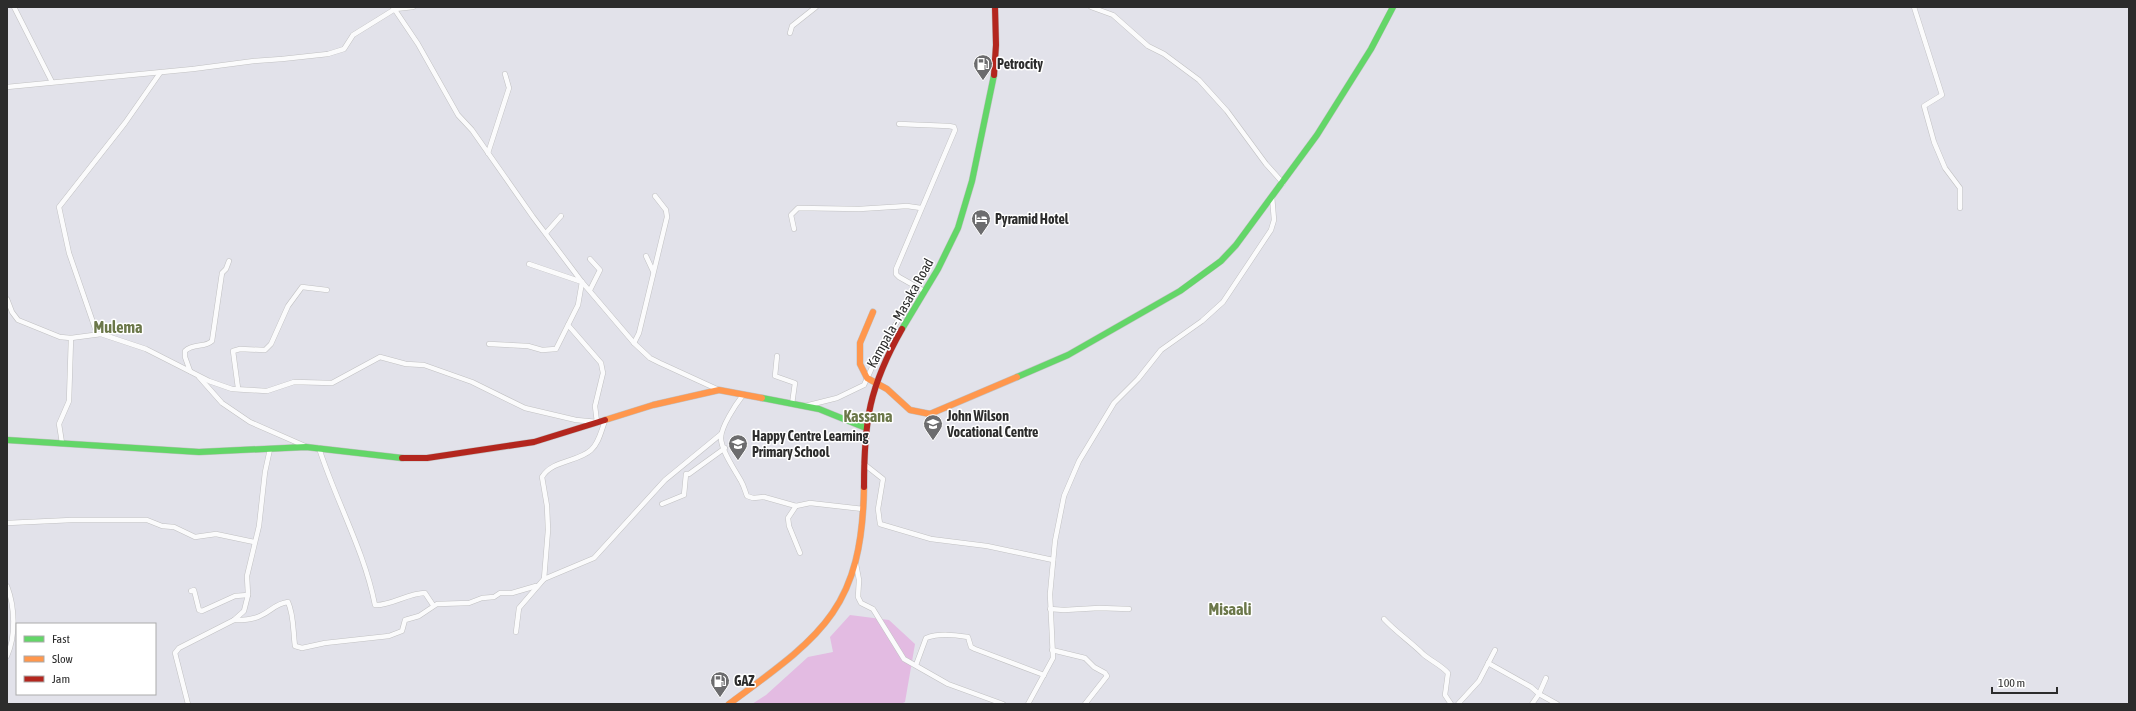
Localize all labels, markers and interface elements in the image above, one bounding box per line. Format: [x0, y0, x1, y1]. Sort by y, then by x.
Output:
fuel station icon: Petrocity [972, 53, 994, 81]
place label: Petrocity [997, 56, 1043, 72]
hotel icon: Pyramid Hotel [970, 208, 992, 236]
place label: Pyramid Hotel [995, 211, 1069, 227]
street label: Kampala - Masaka Road [863, 256, 937, 370]
district label: Mulema [94, 318, 142, 336]
district label: Kassana [844, 407, 892, 425]
place label: John Wilson Vocational Centre [946, 408, 1038, 440]
school or university icon: John Wilson Vocational Centre [922, 413, 944, 441]
place label: Happy Centre Learning Primary School [752, 428, 870, 460]
school or university icon: Happy Centre Learning Primary School [727, 433, 749, 461]
district label: Misaali [1209, 600, 1252, 618]
legend [16, 623, 156, 695]
text: Fast [52, 632, 70, 646]
text: Slow [52, 652, 73, 666]
scale bar [1992, 669, 2057, 695]
fuel station icon: GAZ [709, 670, 731, 698]
text: Jam [52, 672, 70, 686]
place label: GAZ [734, 673, 755, 689]
text: 100 m [1998, 676, 2025, 690]

